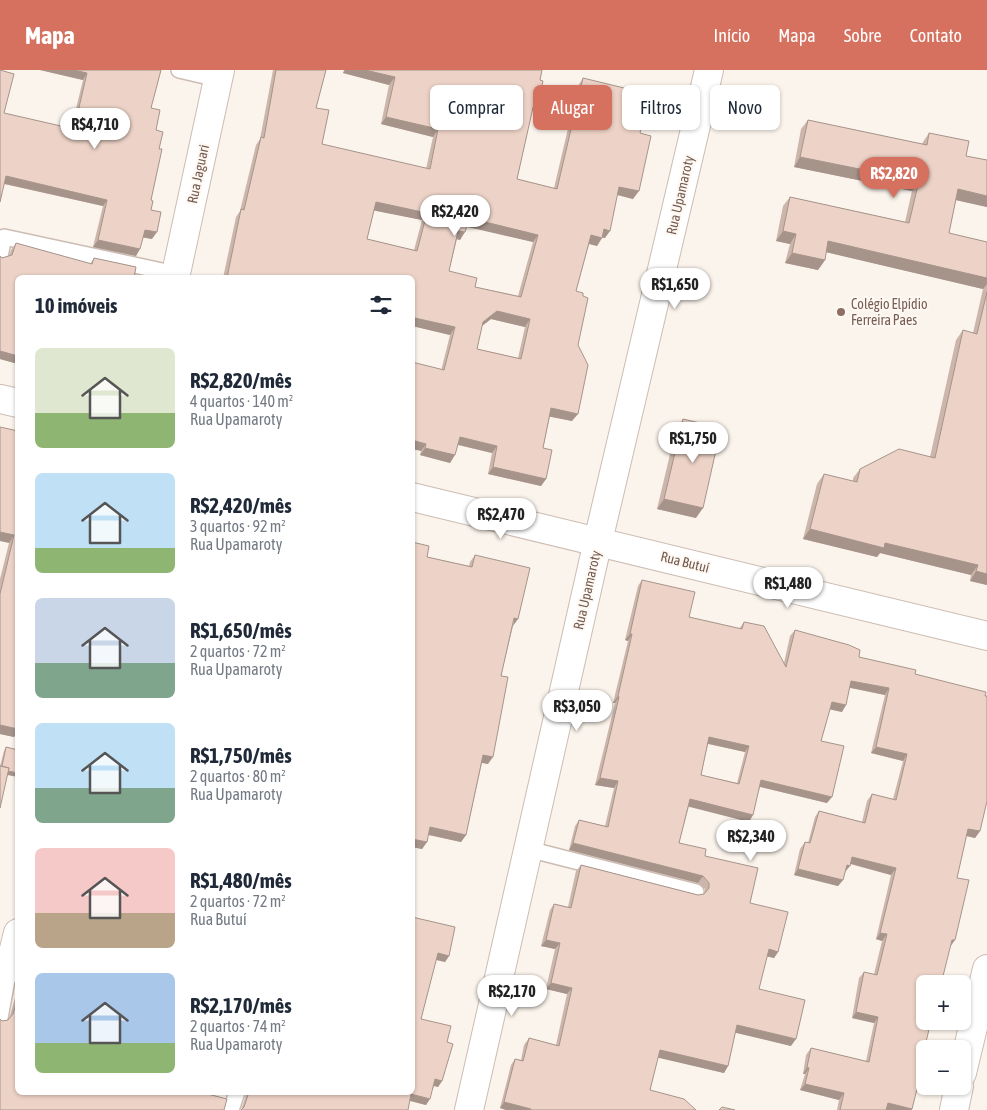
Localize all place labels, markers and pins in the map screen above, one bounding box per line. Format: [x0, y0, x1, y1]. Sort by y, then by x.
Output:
pin: R$4,710 [49, 108, 141, 150]
pin: R$2,820 [848, 156, 940, 199]
pin: R$2,420 [409, 194, 501, 237]
pin: R$1,650 [629, 268, 721, 310]
place label: Colégio Elpídio Ferreira Paes [851, 296, 928, 328]
marker: Colégio Elpídio Ferreira Paes [835, 306, 847, 318]
pin: R$1,750 [647, 422, 739, 464]
pin: R$2,470 [455, 498, 547, 540]
pin: R$1,480 [742, 566, 834, 609]
pin: R$3,050 [531, 690, 623, 732]
pin: R$2,340 [705, 820, 797, 862]
pin: R$2,170 [466, 974, 558, 1017]

